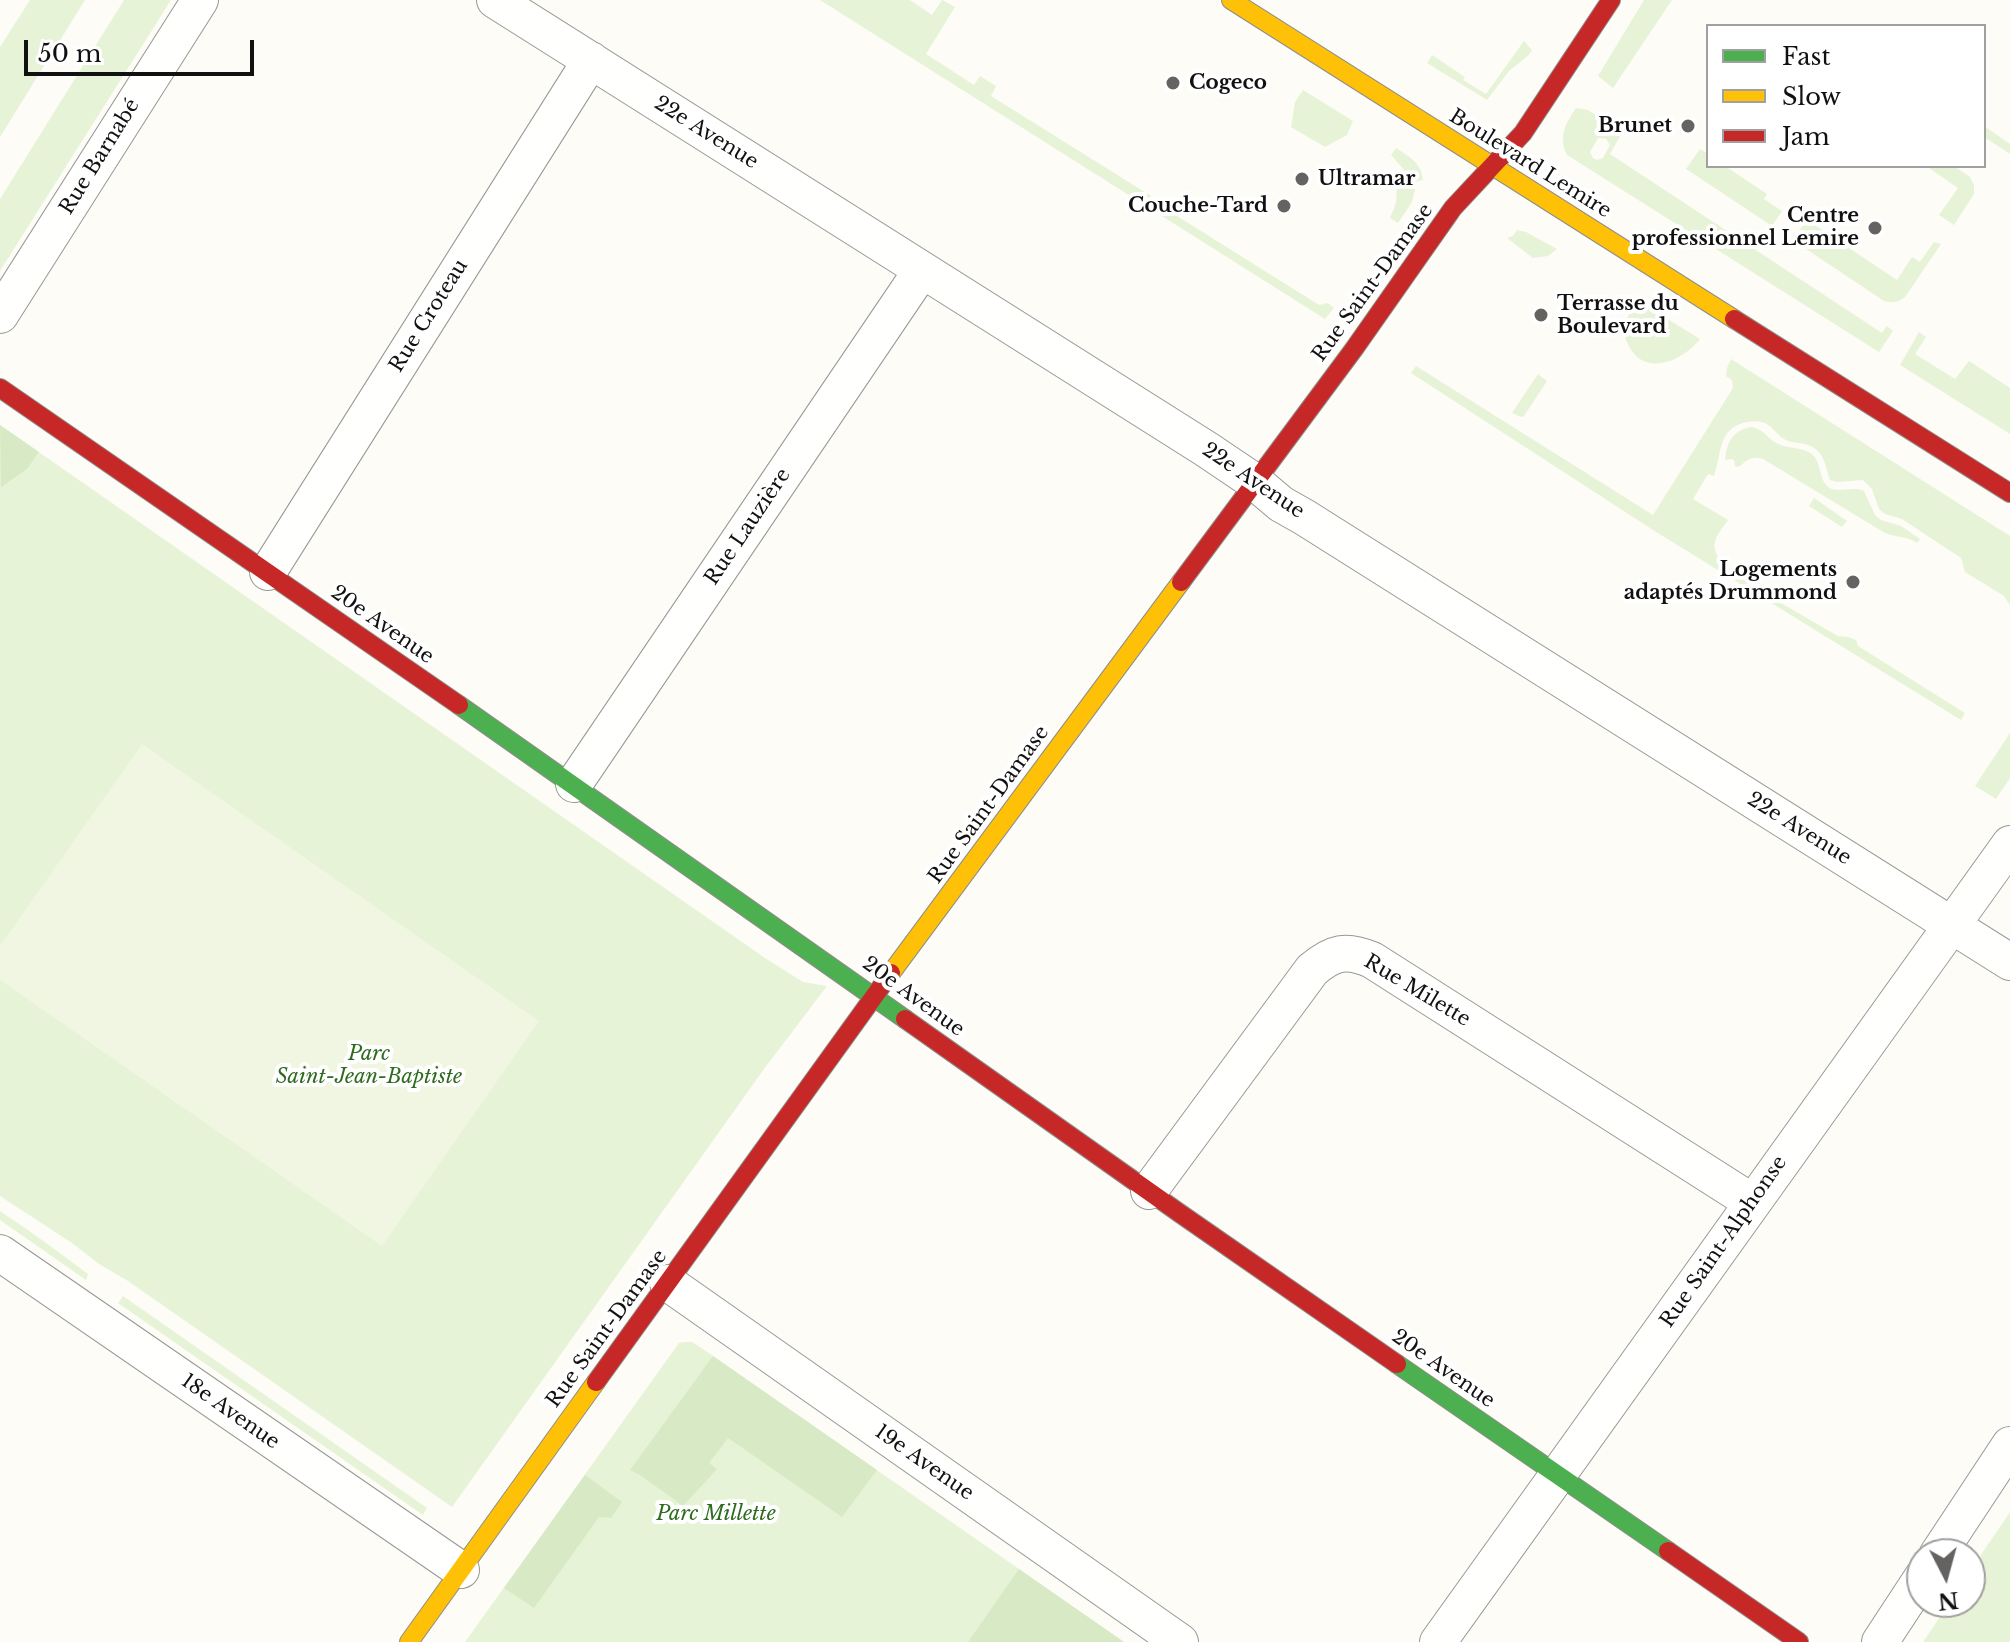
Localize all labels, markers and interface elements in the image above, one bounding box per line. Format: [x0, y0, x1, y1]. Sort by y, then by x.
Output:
scale bar [28, 24, 258, 74]
legend [1706, 24, 1986, 168]
text: 50 m [38, 39, 101, 68]
text: Fast [1782, 42, 1830, 71]
place label: Cogeco [1189, 71, 1267, 95]
marker: Cogeco [1164, 74, 1182, 92]
text: Slow [1782, 82, 1841, 111]
street label: 22e Avenue [650, 92, 762, 174]
street label: Rue Barnabé [55, 95, 145, 219]
street label: Boulevard Lemire [1445, 104, 1615, 224]
place label: Brunet [1598, 114, 1672, 138]
marker: Brunet [1679, 117, 1697, 135]
text: Jam [1782, 122, 1830, 151]
place label: Ultramar [1318, 167, 1416, 191]
marker: Ultramar [1293, 170, 1311, 188]
place label: Couche-Tard [1128, 194, 1268, 218]
marker: Couche-Tard [1275, 197, 1293, 215]
street label: Rue Saint-Damase [1308, 199, 1438, 367]
place label: Centre professionnel Lemire [1632, 204, 1859, 251]
marker: Centre professionnel Lemire [1866, 219, 1884, 237]
street label: Rue Croteau [385, 255, 473, 377]
place label: Terrasse du Boulevard [1557, 292, 1679, 339]
marker: Terrasse du Boulevard [1532, 306, 1550, 324]
street label: 22e Avenue [1197, 438, 1309, 524]
street label: Rue Lauzière [700, 464, 796, 590]
place label: Logements adaptés Drummond [1624, 558, 1837, 605]
marker: Logements adaptés Drummond [1844, 573, 1862, 591]
street label: 20e Avenue [326, 581, 438, 669]
street label: Rue Saint-Damase [924, 721, 1054, 889]
street label: 22e Avenue [1743, 788, 1855, 870]
street label: Rue Milette [1360, 950, 1474, 1032]
street label: 20e Avenue [857, 952, 969, 1042]
park label: Parc Saint-Jean-Baptiste [276, 1042, 462, 1089]
street label: Rue Saint-Alphonse [1656, 1152, 1792, 1332]
street label: Rue Saint-Damase [542, 1245, 672, 1413]
street label: 20e Avenue [1387, 1325, 1499, 1413]
street label: 18e Avenue [176, 1369, 284, 1455]
street label: 19e Avenue [870, 1420, 978, 1506]
park label: Parc Millette [656, 1502, 776, 1526]
north arrow [1906, 1538, 1986, 1618]
text: N [1937, 1586, 1960, 1615]

